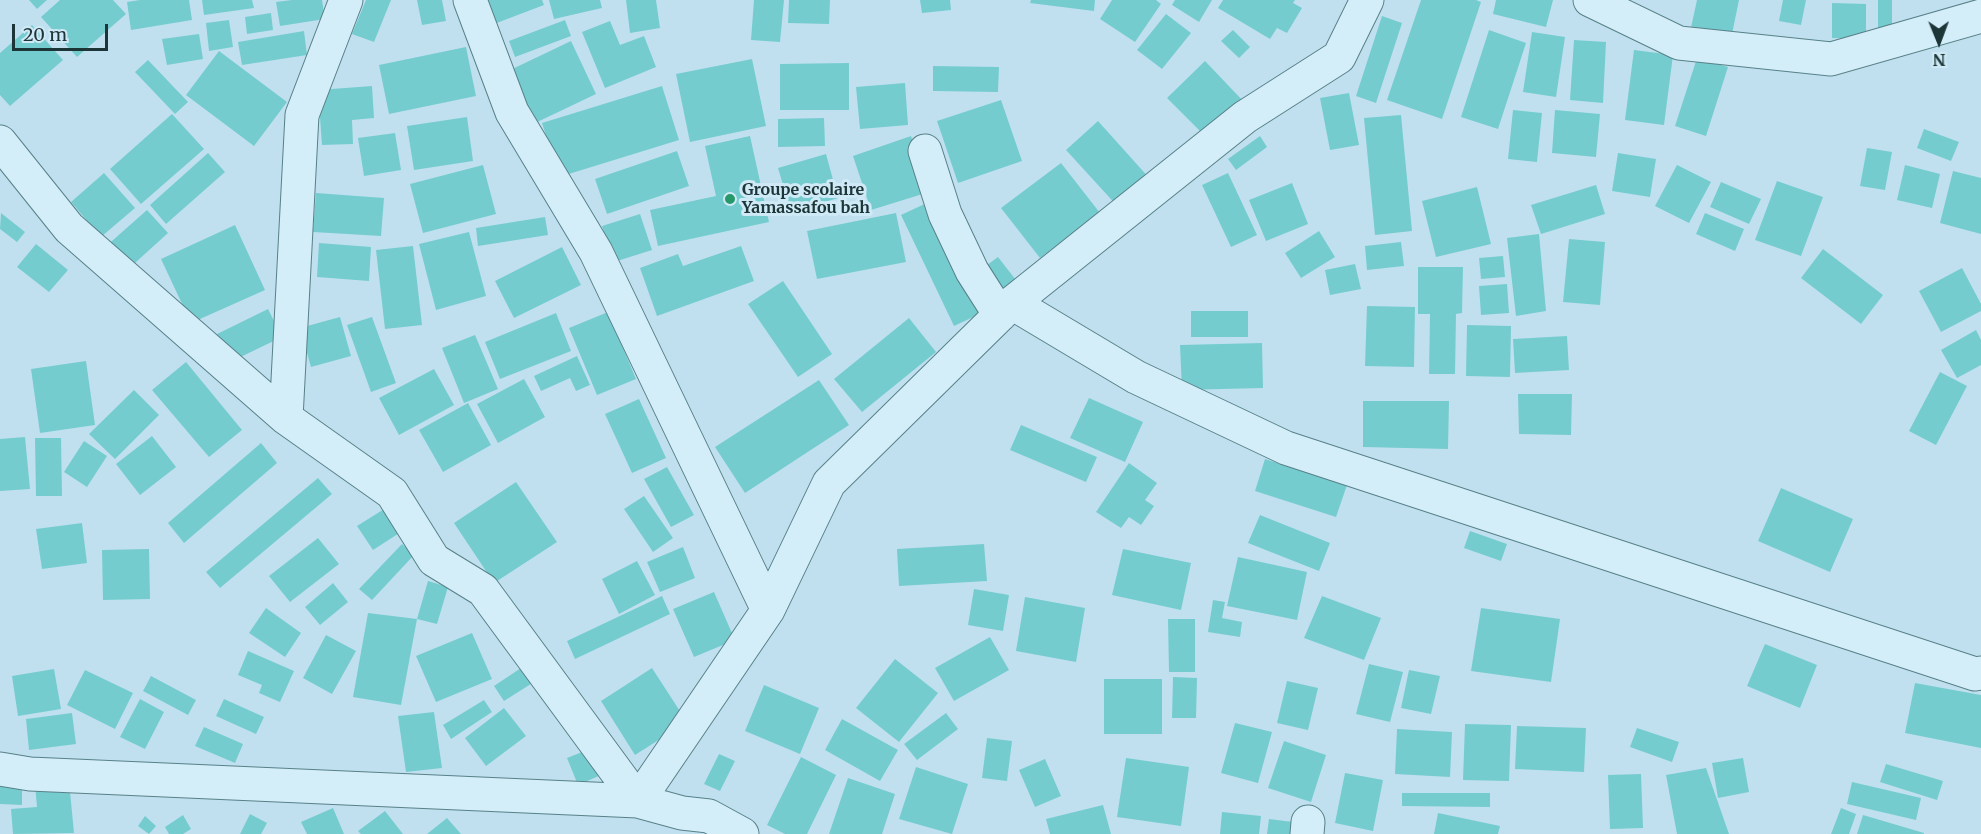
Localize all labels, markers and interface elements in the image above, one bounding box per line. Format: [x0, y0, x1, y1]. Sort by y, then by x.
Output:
scale bar [15, 12, 111, 50]
north arrow [1909, 12, 1969, 72]
text: 20 m [23, 23, 67, 46]
text: N [1933, 50, 1946, 70]
place label: Groupe scolaire Yamassafou bah [742, 180, 870, 218]
marker: Groupe scolaire Yamassafou bah [723, 192, 737, 206]

